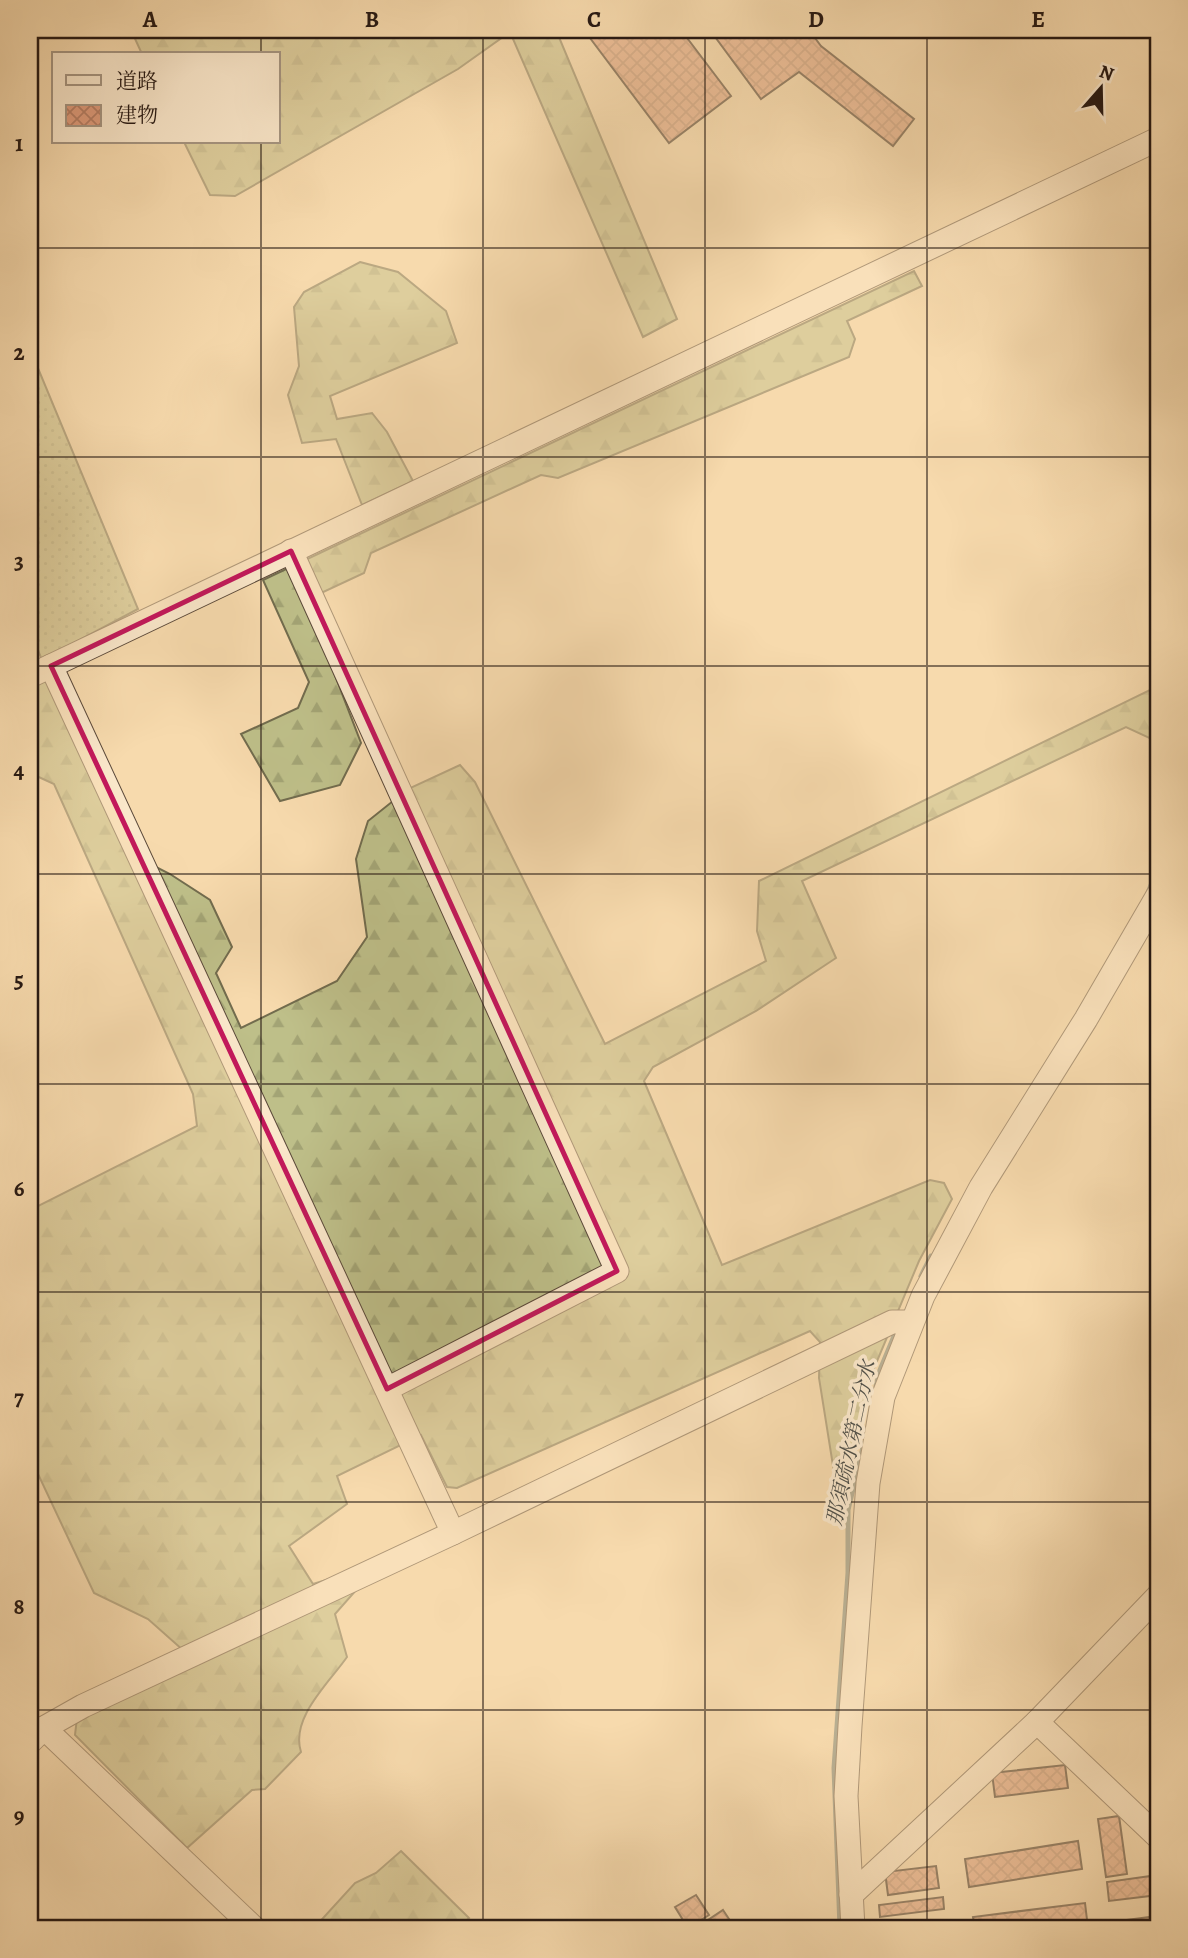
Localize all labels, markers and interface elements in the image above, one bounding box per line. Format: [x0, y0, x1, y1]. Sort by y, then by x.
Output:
text: A [142, 4, 158, 35]
text: B [365, 4, 379, 35]
text: C [587, 4, 601, 35]
text: D [808, 4, 824, 35]
text: E [1031, 4, 1045, 35]
legend [52, 52, 280, 144]
north arrow [1066, 52, 1136, 122]
text: N [1096, 58, 1118, 88]
text: 道路 [116, 67, 158, 95]
text: 建物 [116, 101, 158, 129]
text: 1 [15, 128, 23, 159]
text: 2 [13, 337, 25, 368]
text: 3 [14, 546, 24, 577]
text: 4 [14, 755, 25, 786]
text: 5 [14, 964, 24, 995]
text: 6 [14, 1173, 25, 1204]
water label: 那須疏水第二分水 [820, 1356, 883, 1528]
text: 7 [14, 1382, 24, 1413]
text: 8 [13, 1591, 25, 1622]
text: 9 [14, 1800, 24, 1831]

